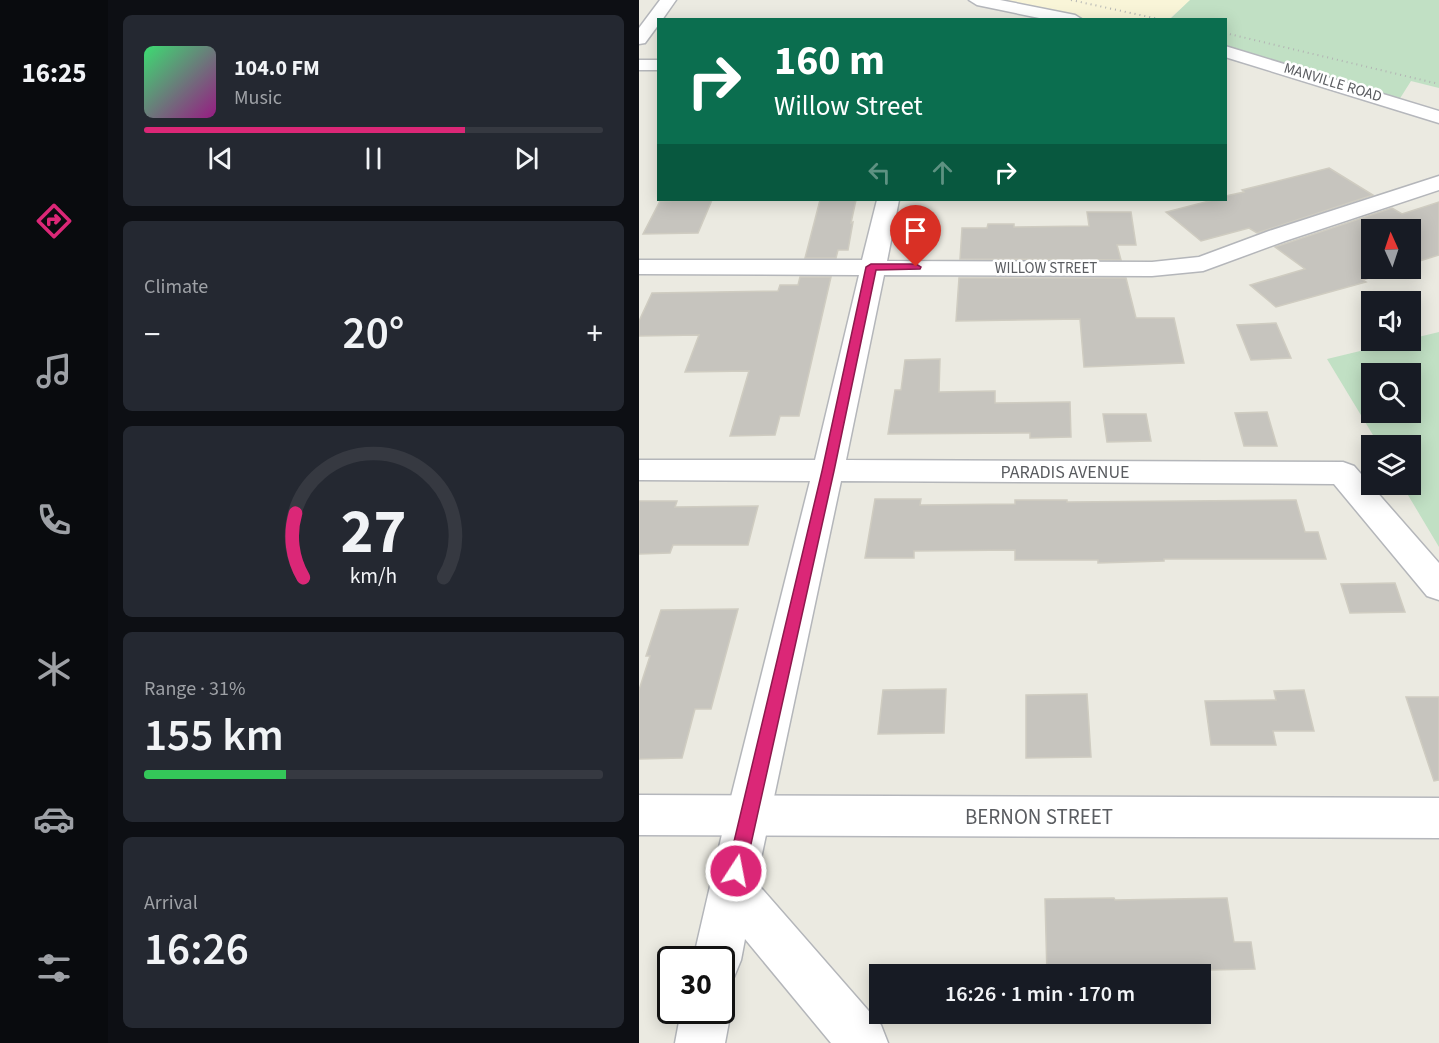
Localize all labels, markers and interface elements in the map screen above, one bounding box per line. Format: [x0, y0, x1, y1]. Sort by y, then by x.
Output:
text: 160 m [774, 31, 885, 91]
icon: right [675, 42, 753, 120]
text: 104.0 FM [234, 52, 320, 84]
text: 16:25 [21, 54, 87, 93]
street label: MANVILLE ROAD [1281, 58, 1385, 107]
text: Music [234, 84, 282, 112]
text: Willow Street [774, 87, 923, 126]
icon: previous [204, 142, 237, 175]
icon: pause [357, 142, 390, 175]
icon: next [510, 142, 543, 175]
icon: left [863, 156, 896, 189]
icon: ahead [926, 156, 959, 189]
icon: right [989, 156, 1022, 189]
icon: directions [33, 200, 75, 242]
pin [890, 205, 941, 267]
icon: arrive [899, 214, 932, 247]
north arrow [1361, 219, 1421, 279]
map controls [1361, 219, 1421, 495]
street label: WILLOW STREET [995, 258, 1097, 279]
text: Climate [144, 273, 208, 301]
button: sound [1361, 291, 1421, 351]
text: 20° [343, 302, 404, 366]
text: − [144, 311, 160, 358]
text: + [587, 311, 603, 358]
icon: music [33, 350, 75, 392]
button: search [1361, 363, 1421, 423]
button: layers [1361, 435, 1421, 495]
street label: PARADIS AVENUE [1000, 460, 1130, 485]
text: 27 [341, 489, 406, 578]
icon: phone [33, 499, 75, 541]
text: km/h [350, 562, 397, 593]
icon: climate [33, 648, 75, 690]
text: Range · 31% [144, 675, 245, 703]
text: 155 km [144, 704, 284, 768]
icon: car [33, 798, 75, 840]
street label: BERNON STREET [965, 802, 1113, 832]
position arrow [704, 839, 768, 903]
text: Arrival [144, 889, 198, 917]
text: 16:26 [144, 918, 249, 982]
speed limit sign: 30 [657, 946, 735, 1024]
icon: filters [33, 947, 75, 989]
text: 16:26 · 1 min · 170 m [945, 978, 1135, 1010]

